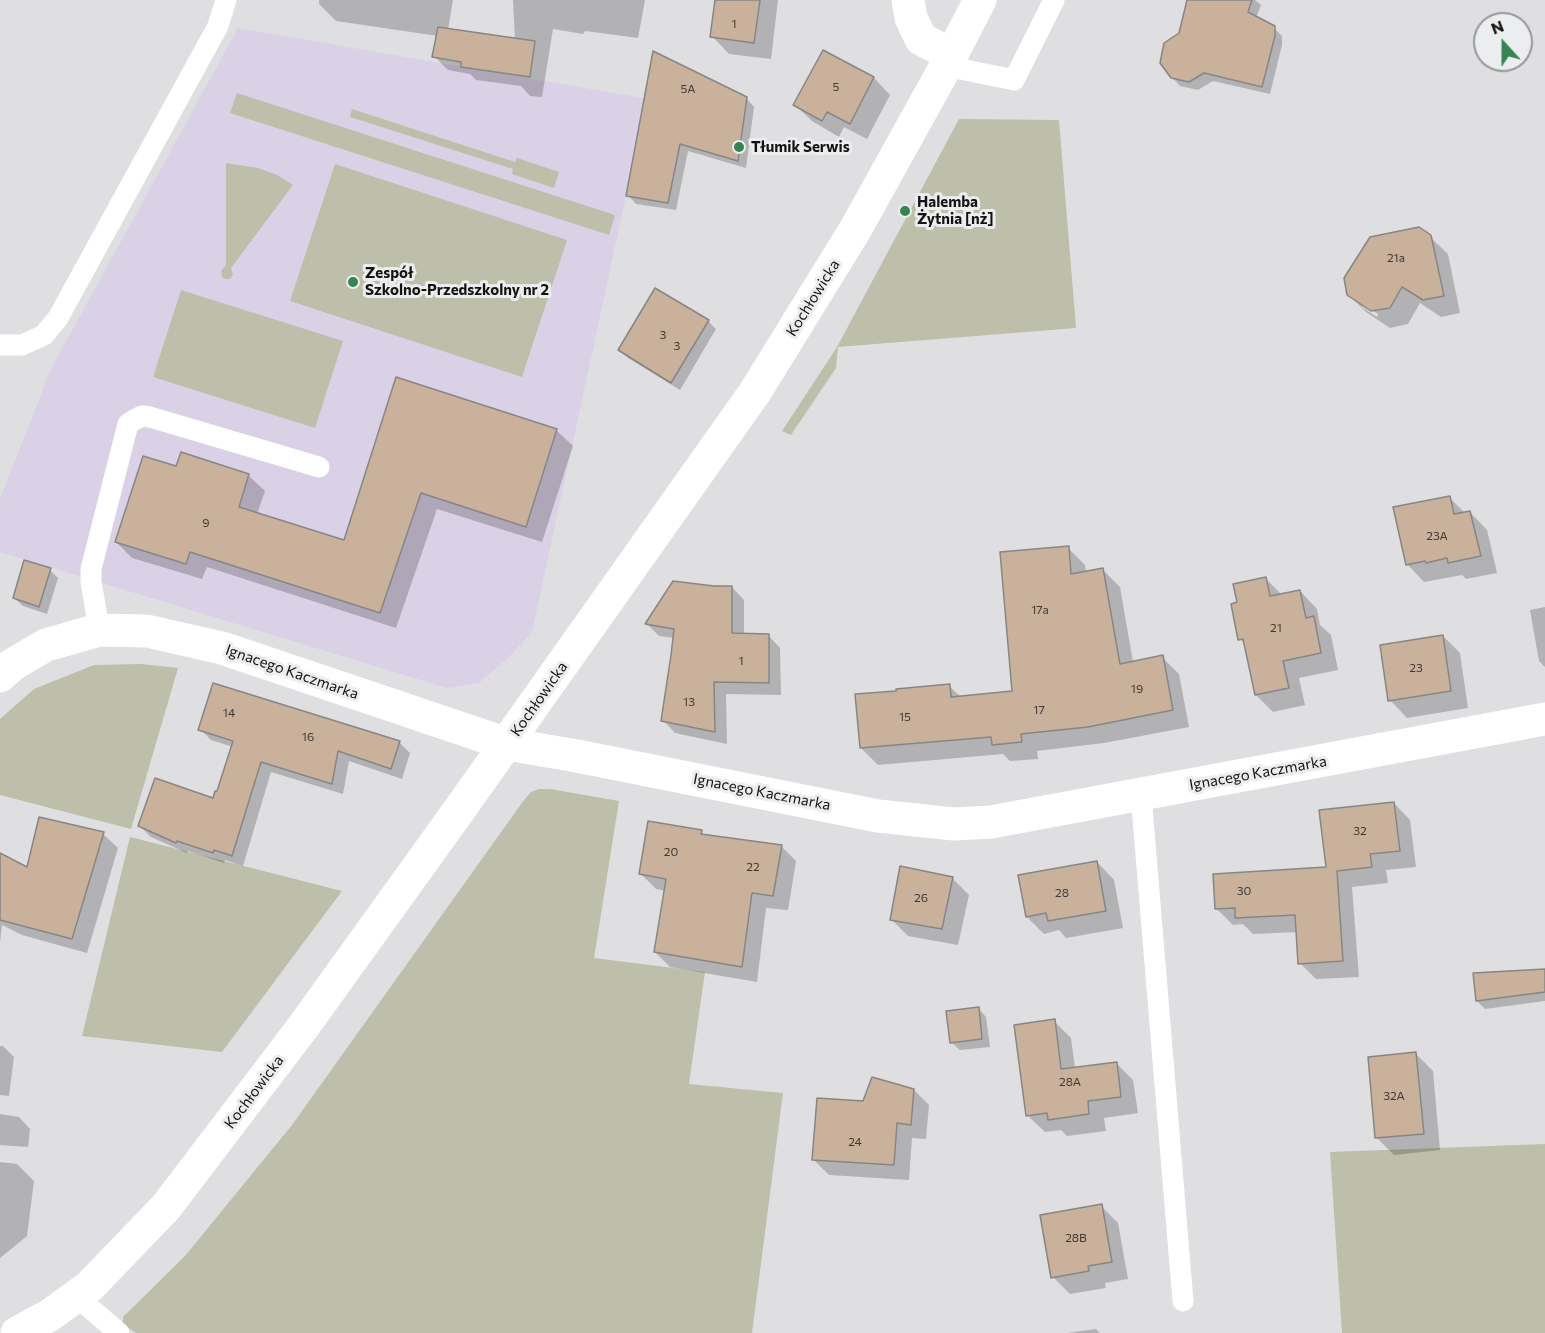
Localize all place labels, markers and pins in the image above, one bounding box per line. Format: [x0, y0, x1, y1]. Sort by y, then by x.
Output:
place label: Tłumik Serwis [751, 138, 850, 156]
marker: Tłumik Serwis [732, 140, 746, 154]
place label: Halemba Żytnia [nż] [917, 193, 994, 228]
marker: Halemba Żytnia [nż] [898, 204, 912, 218]
place label: Zespół Szkolno-Przedszkolny nr 2 [365, 264, 549, 299]
marker: Zespół Szkolno-Przedszkolny nr 2 [346, 275, 360, 289]

